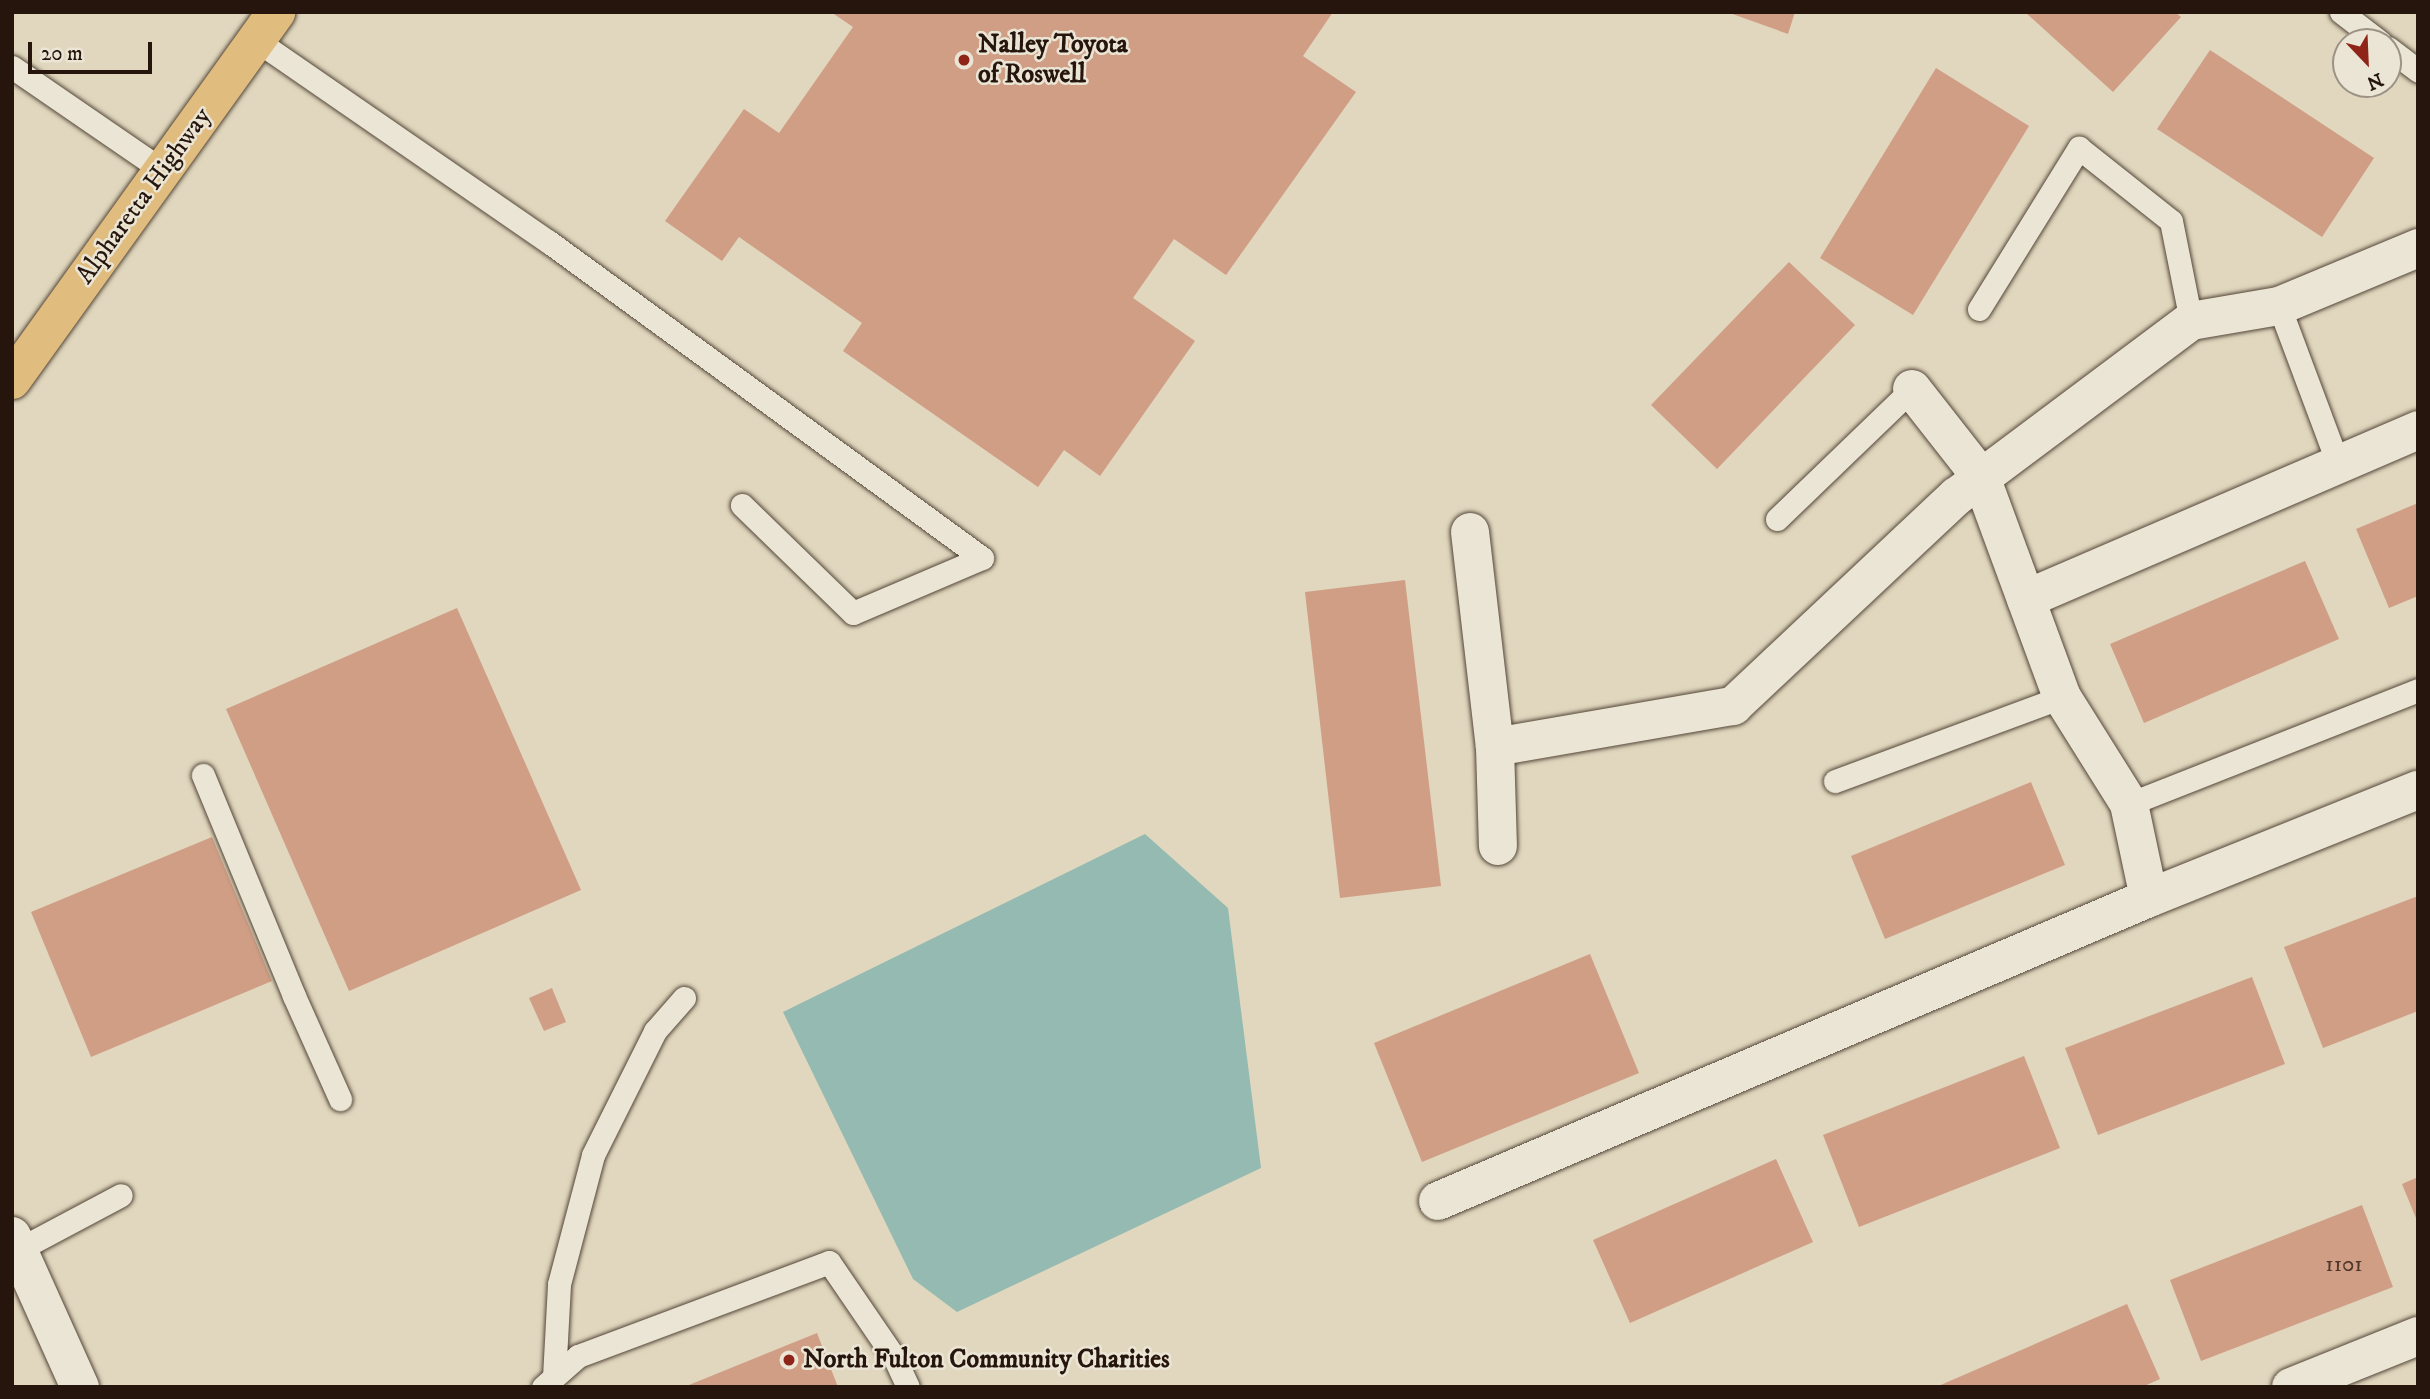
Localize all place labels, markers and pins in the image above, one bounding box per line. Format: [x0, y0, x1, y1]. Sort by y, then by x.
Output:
place label: Nalley Toyota of Roswell [978, 29, 1128, 90]
marker: Nalley Toyota of Roswell [956, 52, 972, 68]
place label: North Fulton Community Charities [803, 1344, 1170, 1376]
marker: North Fulton Community Charities [781, 1352, 797, 1368]

